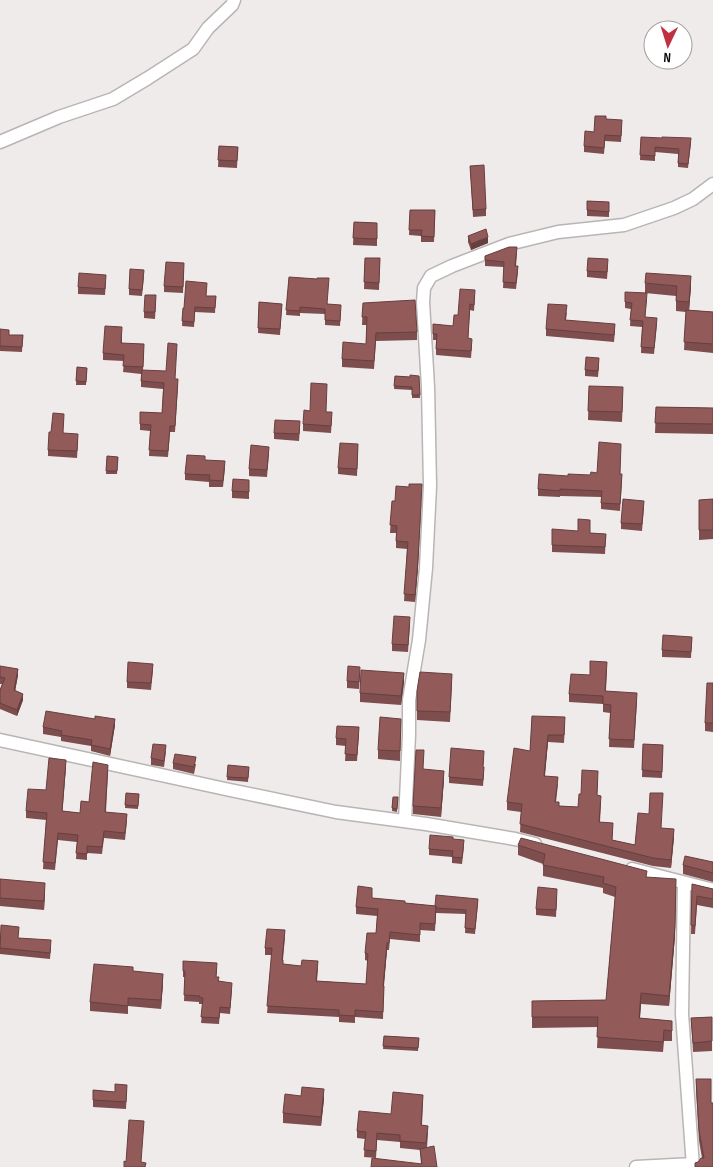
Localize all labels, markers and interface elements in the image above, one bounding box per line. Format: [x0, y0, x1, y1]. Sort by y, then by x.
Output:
north arrow [643, 20, 693, 70]
text: N [663, 49, 671, 66]

